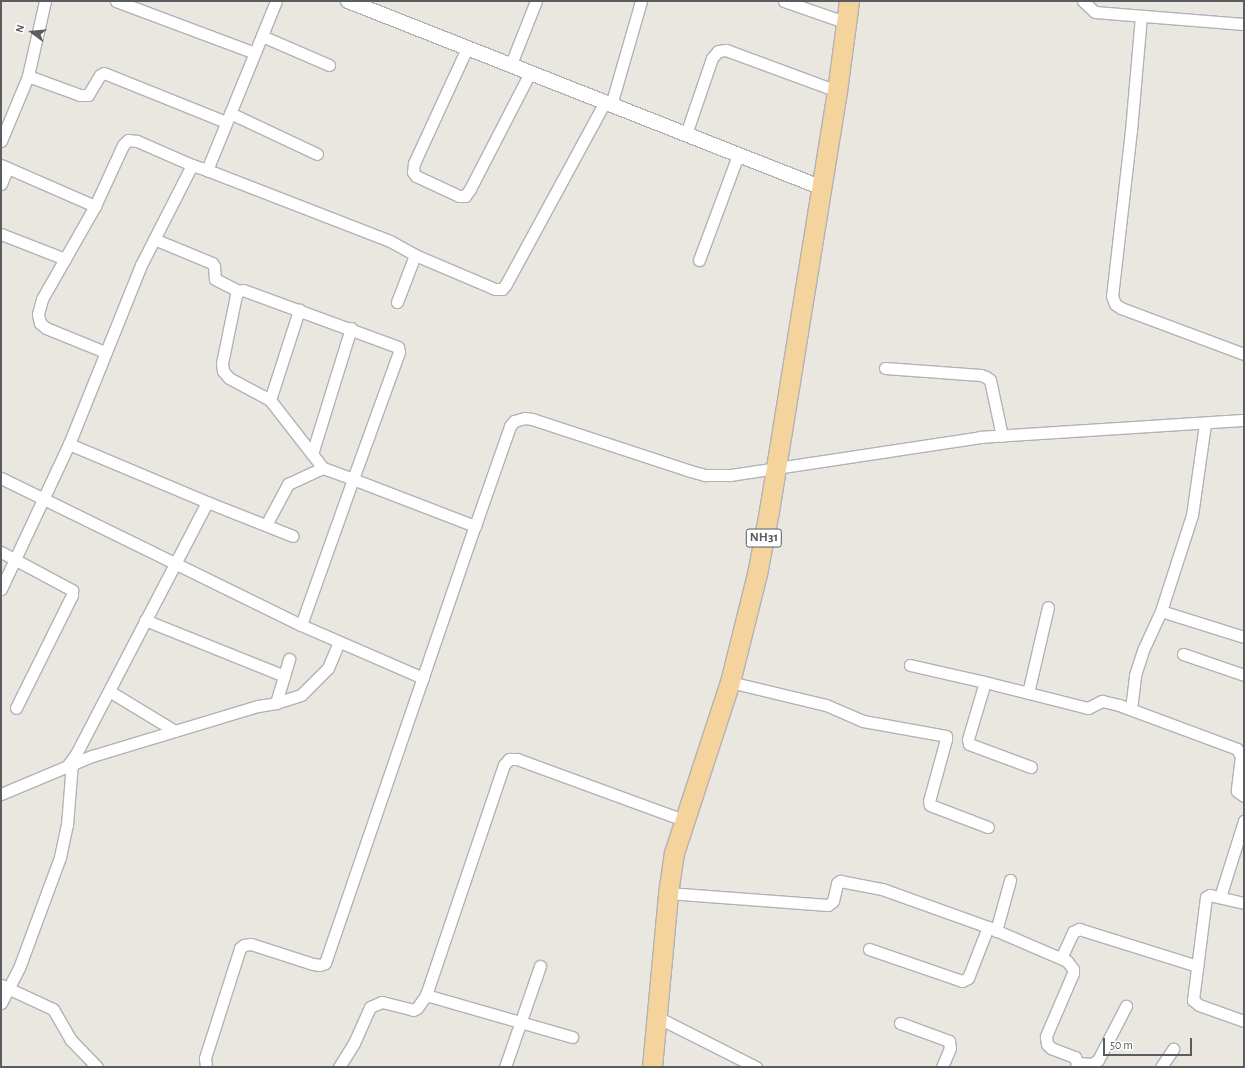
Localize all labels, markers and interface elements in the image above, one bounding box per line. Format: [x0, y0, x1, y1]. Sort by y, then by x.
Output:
north arrow [12, 12, 52, 52]
text: N [14, 23, 26, 34]
road number: NH31 [745, 527, 783, 549]
scale bar [1105, 1030, 1194, 1056]
text: 50 m [1110, 1039, 1133, 1051]

